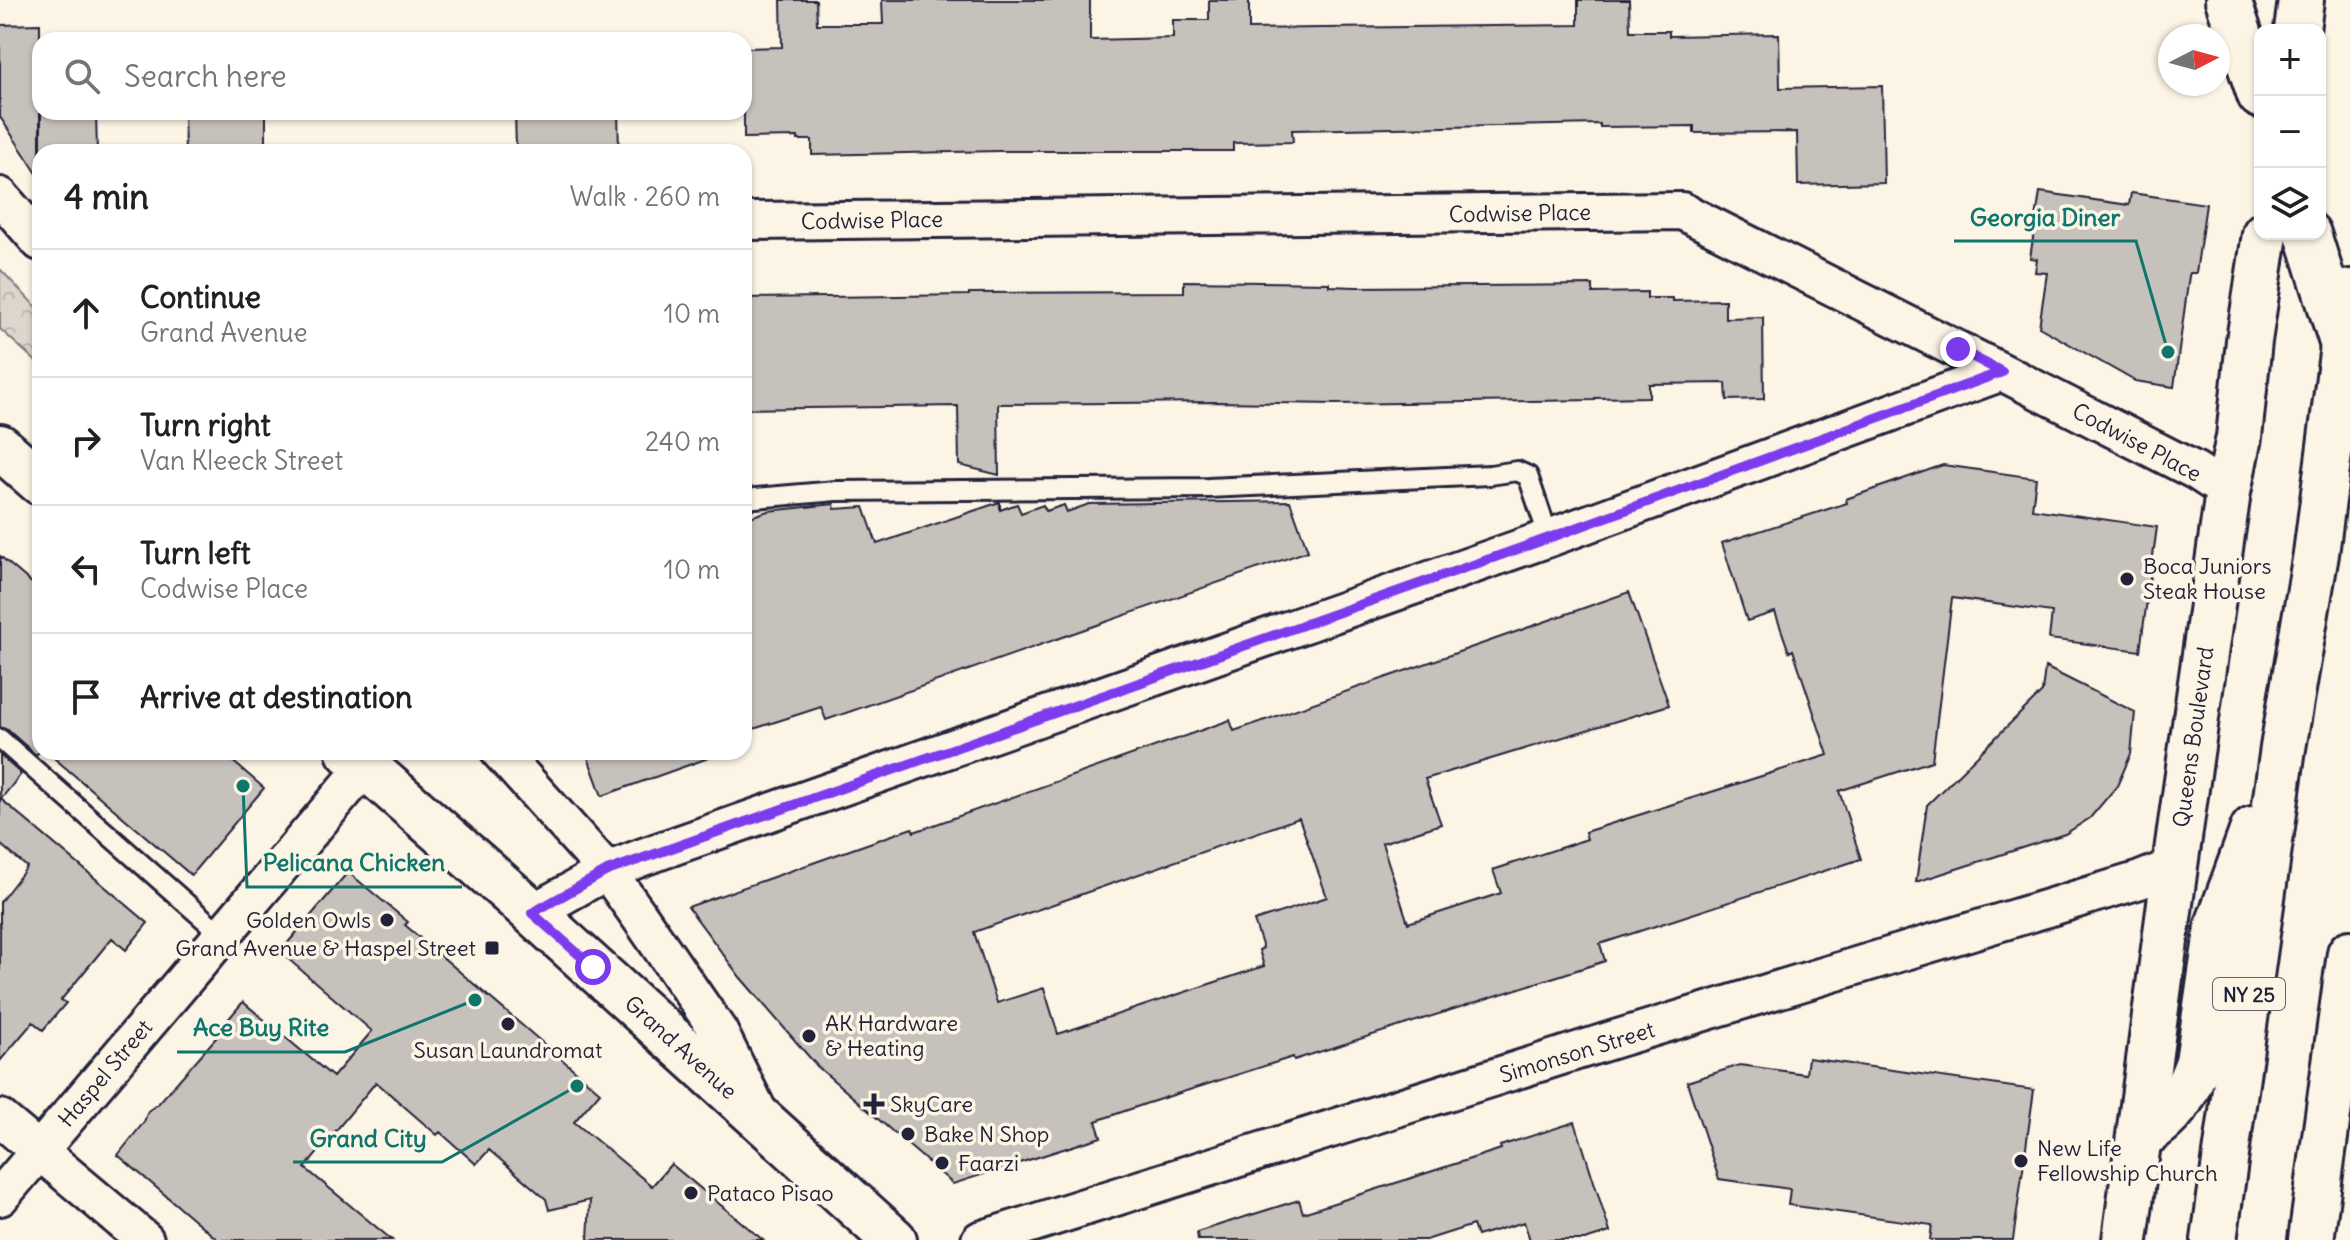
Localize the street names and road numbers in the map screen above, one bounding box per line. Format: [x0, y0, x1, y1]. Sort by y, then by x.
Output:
street label: Codwise Place [1449, 198, 1591, 228]
street label: Codwise Place [801, 205, 943, 235]
street label: Codwise Place [2068, 396, 2206, 488]
street label: Queens Boulevard [2166, 645, 2220, 829]
road number: NY 25 [2213, 978, 2285, 1010]
street label: Grand Avenue [619, 989, 743, 1105]
street label: Haspel Street [52, 1014, 158, 1132]
street label: Simonson Street [1496, 1015, 1658, 1089]

